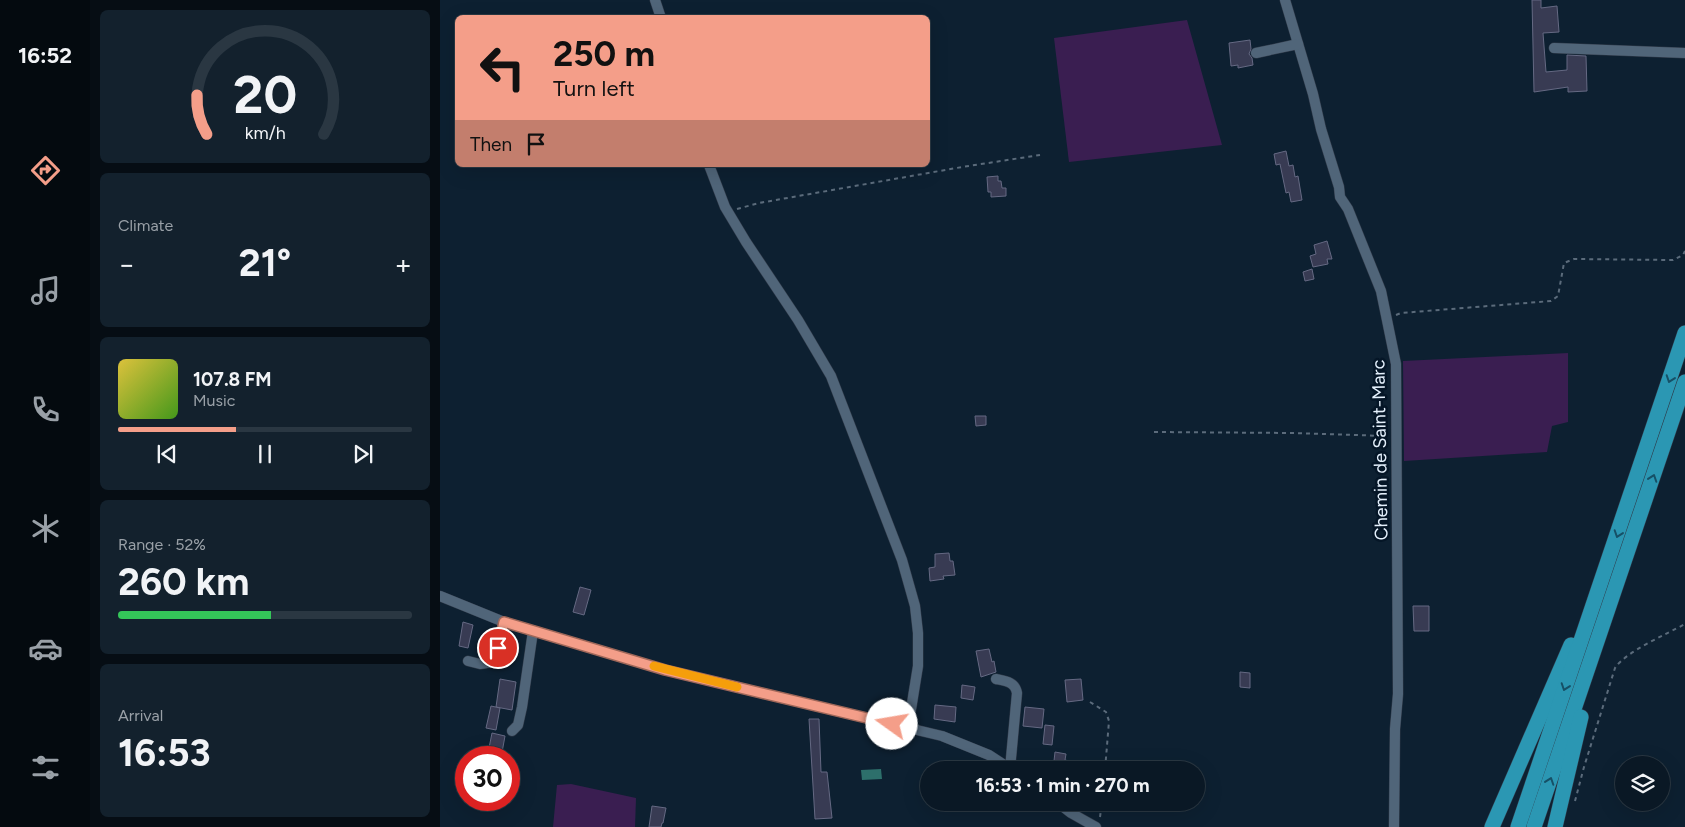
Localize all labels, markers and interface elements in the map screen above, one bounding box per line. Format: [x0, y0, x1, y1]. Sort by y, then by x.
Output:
text: 250 m [553, 33, 655, 75]
icon: left [470, 35, 535, 100]
text: 16:52 [18, 42, 72, 69]
text: 20 [233, 64, 297, 126]
text: Turn left [553, 75, 635, 102]
text: km/h [245, 122, 285, 143]
icon: arrive [522, 130, 550, 158]
text: Then [470, 133, 512, 156]
icon: directions [28, 153, 63, 188]
text: Climate [118, 216, 173, 235]
text: 21° [239, 240, 291, 286]
text: − [118, 247, 135, 281]
text: + [395, 247, 412, 281]
icon: music [28, 273, 63, 308]
street label: Chemin de Saint-Marc [1367, 359, 1393, 541]
text: 107.8 FM [193, 368, 272, 391]
one-way arrow [1665, 375, 1675, 383]
text: Music [193, 391, 235, 410]
icon: phone [28, 392, 63, 427]
icon: previous [153, 440, 181, 468]
icon: pause [251, 440, 279, 468]
icon: next [349, 440, 377, 468]
one-way arrow [1647, 474, 1657, 482]
icon: climate [28, 511, 63, 546]
one-way arrow [1614, 529, 1624, 537]
text: Range · 52% [118, 535, 206, 554]
text: 260 km [118, 559, 249, 605]
pin [477, 627, 519, 669]
icon: car [28, 631, 63, 666]
icon: arrive [484, 634, 512, 662]
one-way arrow [1561, 683, 1571, 691]
position arrow [865, 697, 917, 749]
text: Arrival [118, 706, 163, 725]
text: 16:53 [118, 730, 211, 776]
speed limit sign: 30 [455, 746, 520, 811]
icon: filters [28, 750, 63, 785]
map controls [1615, 756, 1670, 811]
button: layers [1615, 756, 1670, 811]
text: 16:53 · 1 min · 270 m [975, 774, 1150, 797]
one-way arrow [1544, 777, 1554, 786]

